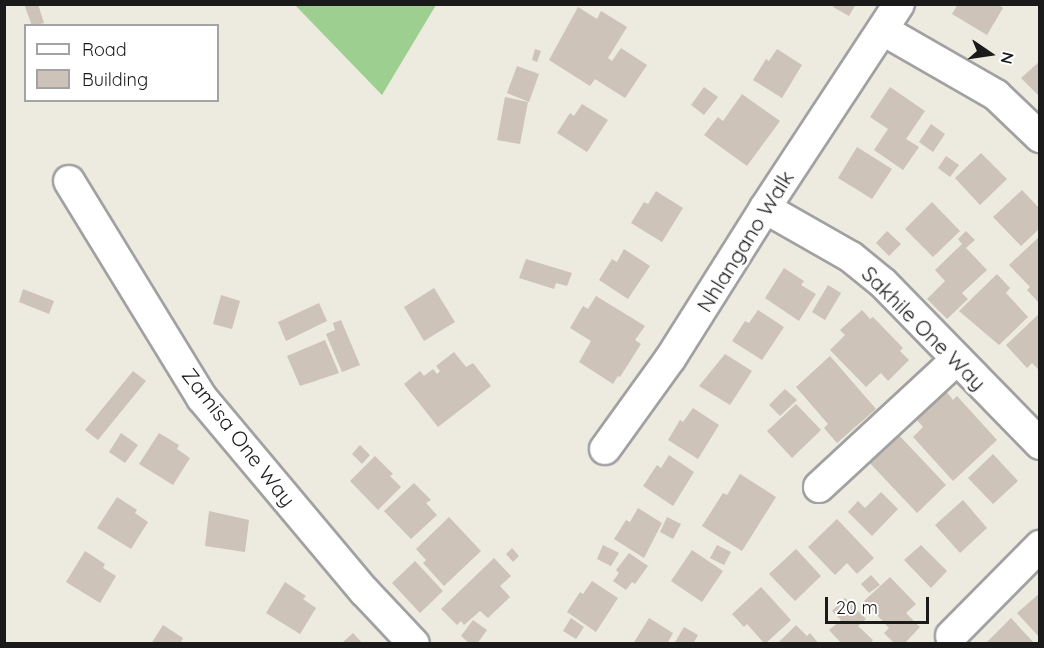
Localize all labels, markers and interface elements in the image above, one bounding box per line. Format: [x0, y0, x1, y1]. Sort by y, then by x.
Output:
legend [24, 24, 219, 102]
north arrow [960, 24, 1020, 84]
text: Road [82, 38, 127, 61]
text: N [996, 50, 1019, 66]
text: Building [82, 68, 148, 91]
street label: Nhlangano Walk [691, 166, 799, 316]
street label: Sakhile One Way [857, 261, 991, 395]
street label: Zamisa One Way [177, 363, 301, 511]
scale bar [828, 585, 932, 623]
text: 20 m [836, 596, 878, 619]

